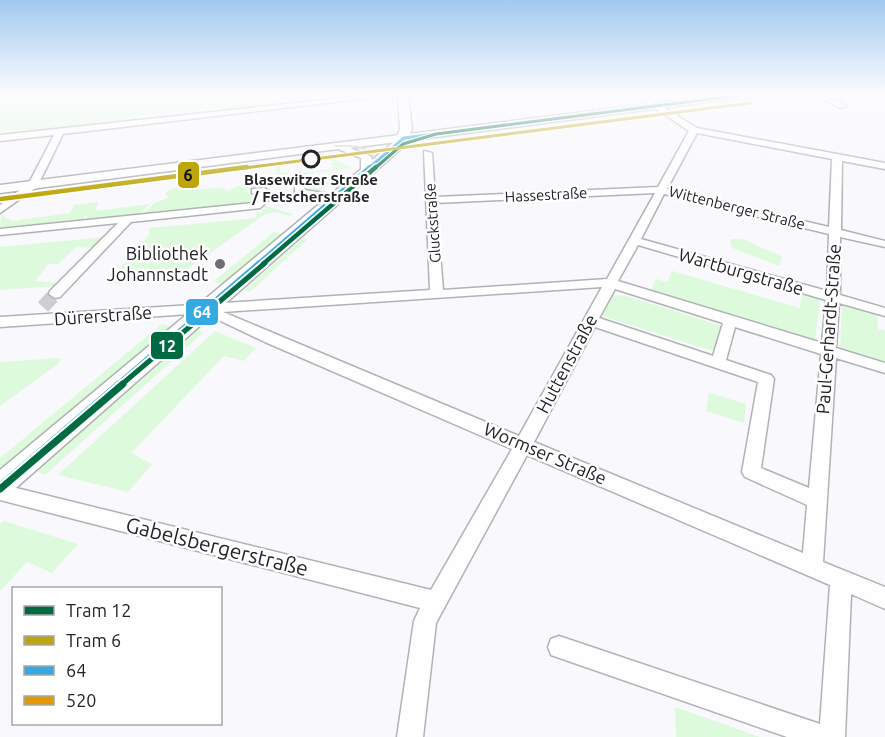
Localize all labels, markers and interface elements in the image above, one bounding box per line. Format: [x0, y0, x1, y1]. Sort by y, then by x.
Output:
marker: Blasewitzer Straße / Fetscherstraße [302, 150, 320, 168]
line badge: 6 [177, 161, 200, 189]
text: 6 [183, 166, 193, 184]
place label: Blasewitzer Straße / Fetscherstraße [244, 171, 378, 205]
street label: Gluckstraße [421, 182, 444, 264]
street label: Wittenberger Straße [667, 182, 807, 233]
street label: Hassestraße [504, 184, 588, 205]
place label: Bibliothek Johannstadt [107, 243, 208, 284]
street label: Paul-Gerhardt-Straße [812, 243, 844, 415]
street label: Wartburgstraße [676, 244, 806, 298]
marker: Bibliothek Johannstadt [213, 257, 227, 271]
line badge: 64 [185, 298, 219, 326]
street label: Dürerstraße [53, 302, 153, 328]
text: 64 [193, 303, 211, 321]
street label: Huttenstraße [532, 311, 601, 416]
line badge: 12 [150, 331, 184, 360]
text: 12 [158, 337, 176, 355]
street label: Wormser Straße [481, 418, 610, 488]
street label: Gabelsbergerstraße [124, 512, 311, 580]
legend [12, 587, 222, 725]
text: Tram 12 [66, 600, 131, 620]
text: Tram 6 [66, 630, 121, 650]
text: 64 [66, 660, 86, 680]
text: 520 [66, 690, 96, 710]

